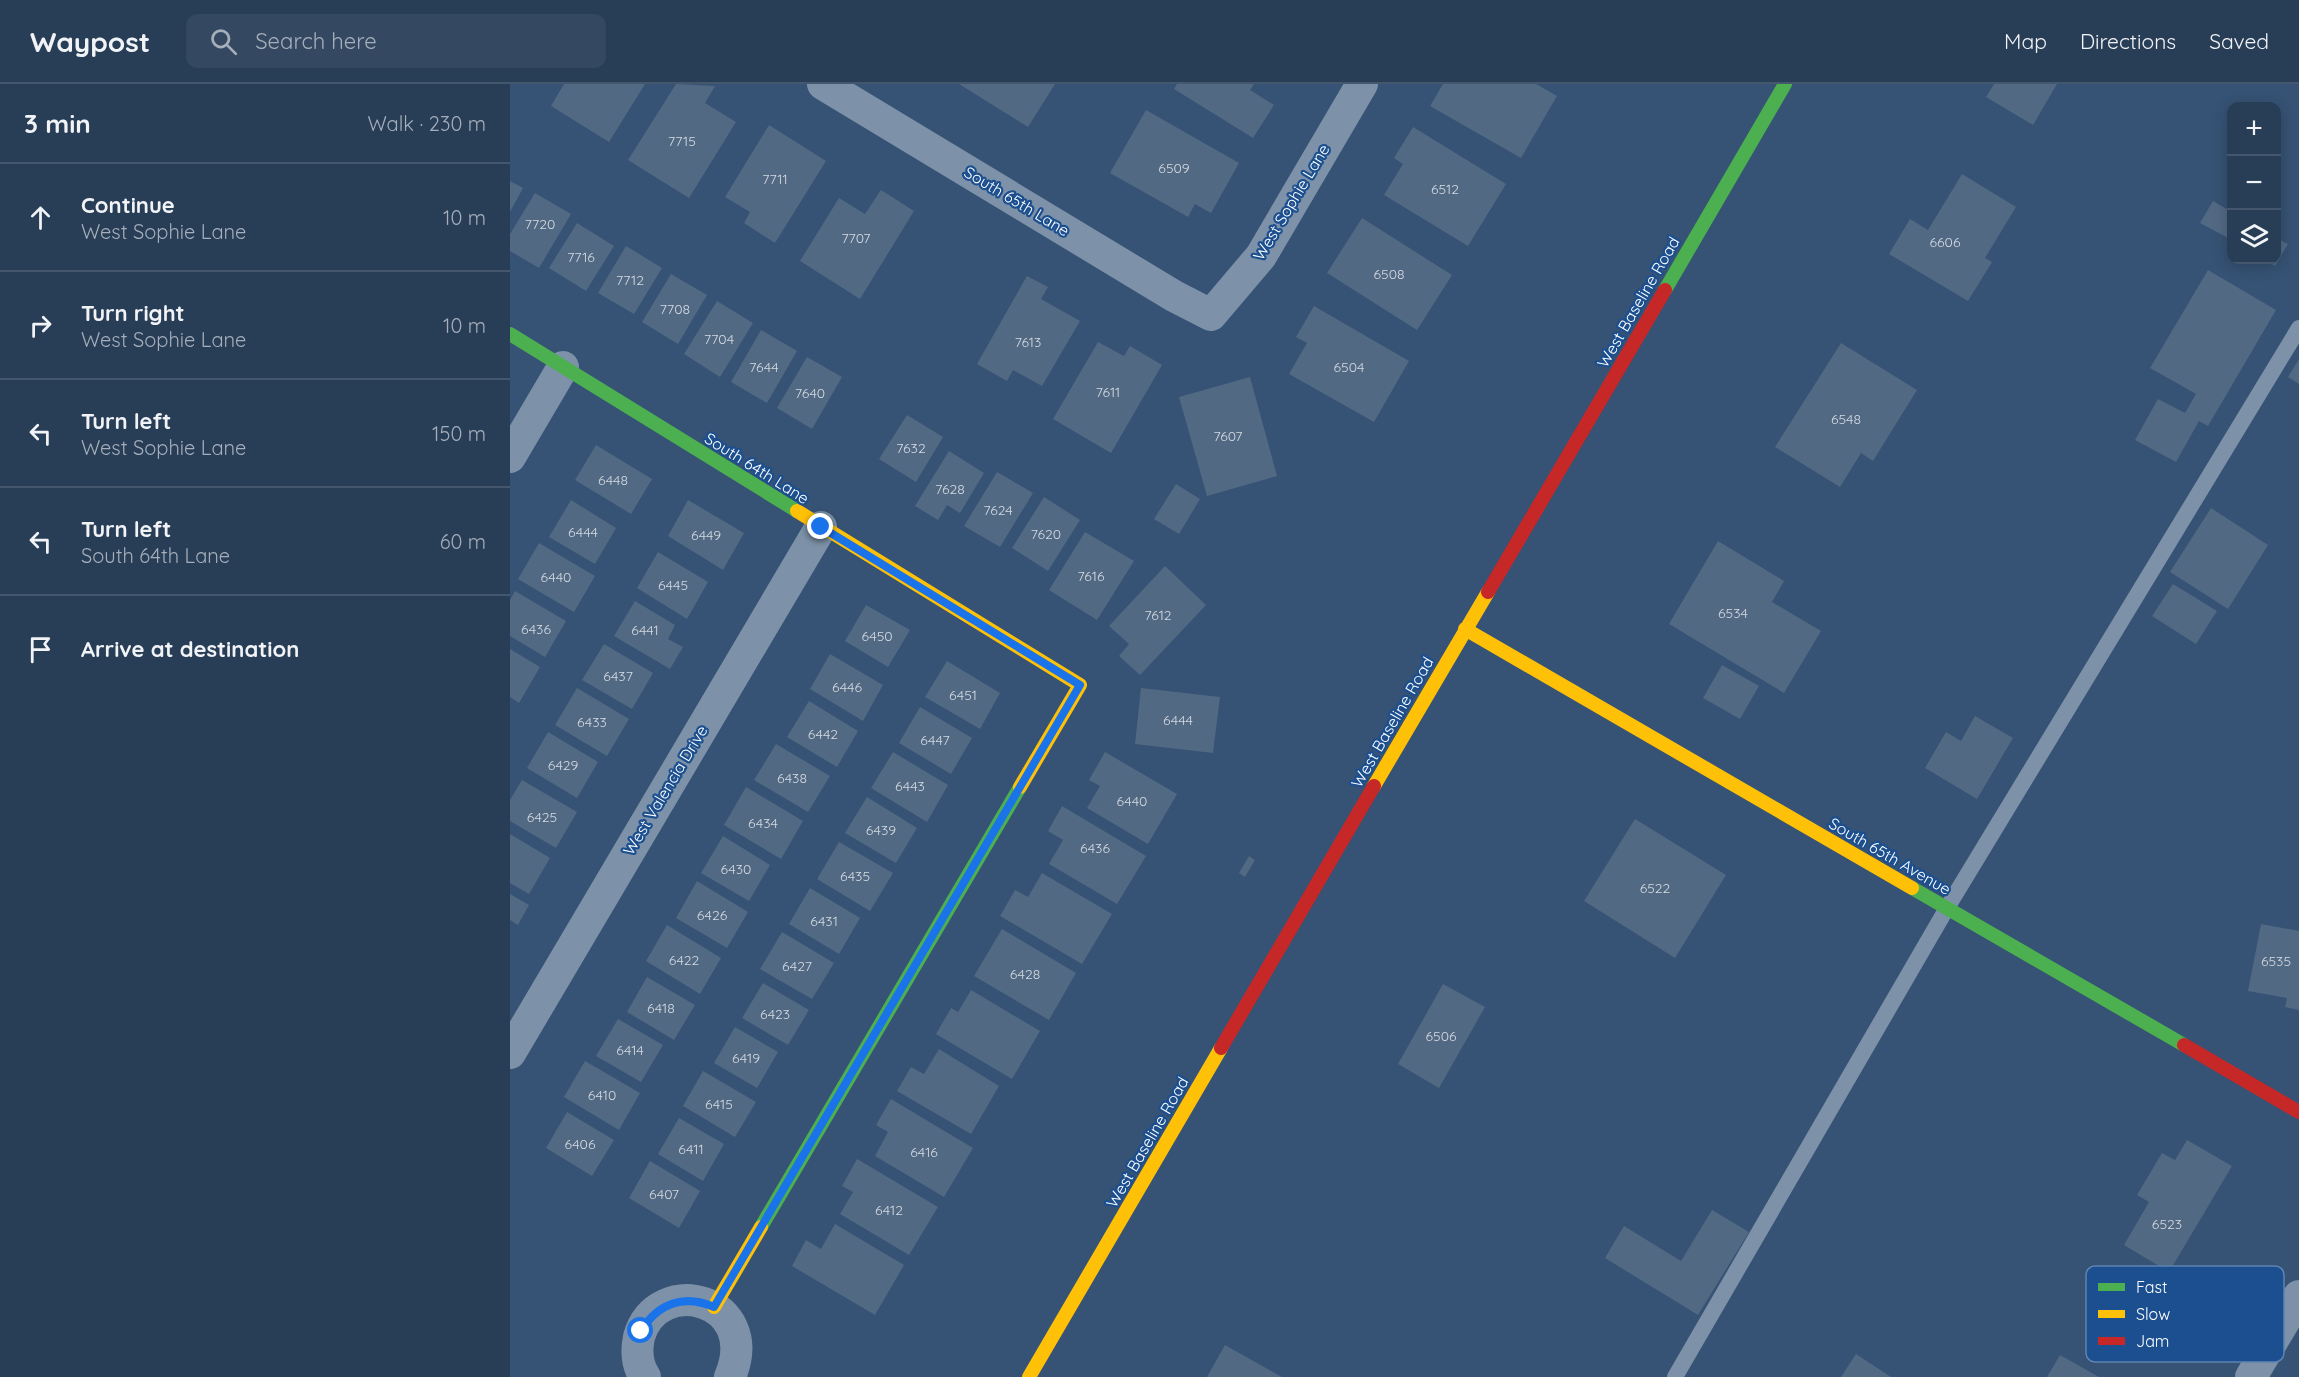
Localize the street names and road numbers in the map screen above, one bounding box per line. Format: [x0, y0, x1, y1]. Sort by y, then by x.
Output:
street label: West Sophie Lane [1248, 140, 1334, 264]
street label: South 65th Lane [961, 162, 1073, 240]
street label: West Baseline Road [1592, 233, 1684, 371]
street label: South 64th Lane [701, 428, 813, 508]
street label: West Baseline Road [1346, 653, 1438, 791]
street label: West Valencia Drive [618, 722, 712, 858]
street label: South 65th Avenue [1825, 813, 1955, 899]
street label: West Baseline Road [1101, 1073, 1193, 1211]

